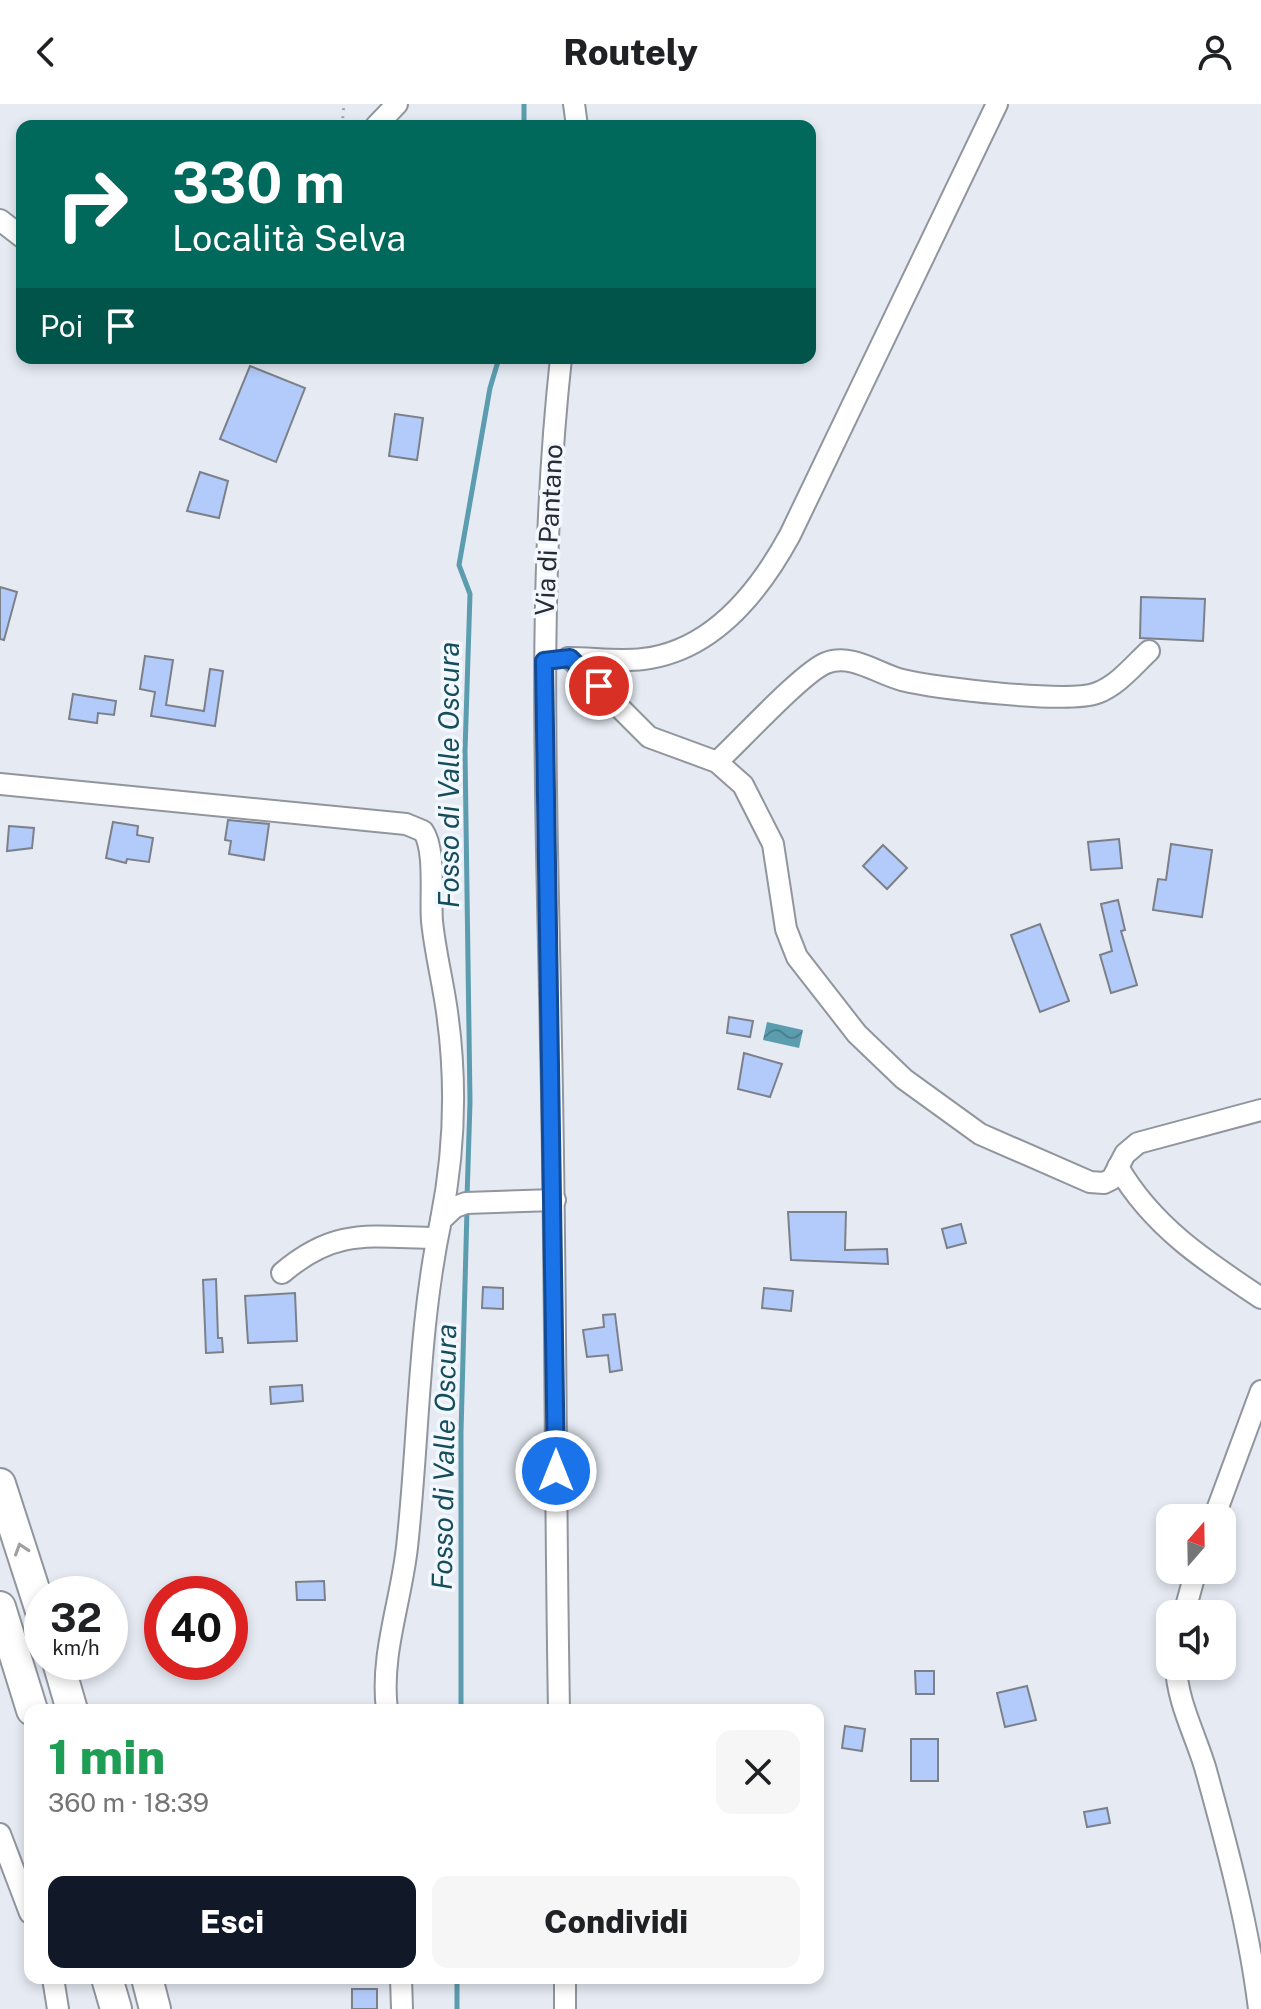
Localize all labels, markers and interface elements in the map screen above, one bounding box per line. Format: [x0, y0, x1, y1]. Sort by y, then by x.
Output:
icon: back [24, 30, 68, 74]
icon: person [1193, 30, 1237, 74]
text: Routely [563, 31, 698, 73]
text: 330 m [172, 150, 345, 216]
icon: right [40, 152, 144, 256]
text: Località Selva [172, 217, 406, 259]
icon: arrive [99, 304, 143, 348]
text: Poi [40, 308, 83, 344]
street label: Via di Pantano [529, 443, 568, 617]
water label: Fosso di Valle Oscura [432, 642, 465, 908]
pin [565, 652, 633, 720]
icon: arrive [577, 664, 621, 708]
water label: Fosso di Valle Oscura [425, 1324, 462, 1590]
position arrow [514, 1429, 598, 1513]
north arrow [1156, 1504, 1236, 1584]
map controls [1156, 1504, 1236, 1680]
one-way arrow [14, 1543, 30, 1556]
speed limit sign: 40 [144, 1576, 248, 1680]
text: 32 [50, 1594, 102, 1641]
button: sound [1156, 1600, 1236, 1680]
text: km/h [52, 1636, 100, 1660]
text: 1 min [48, 1728, 165, 1785]
button: close [716, 1730, 800, 1814]
text: 360 m · 18:39 [48, 1787, 209, 1818]
button: Esci [48, 1876, 416, 1968]
button: Condividi [432, 1876, 800, 1968]

